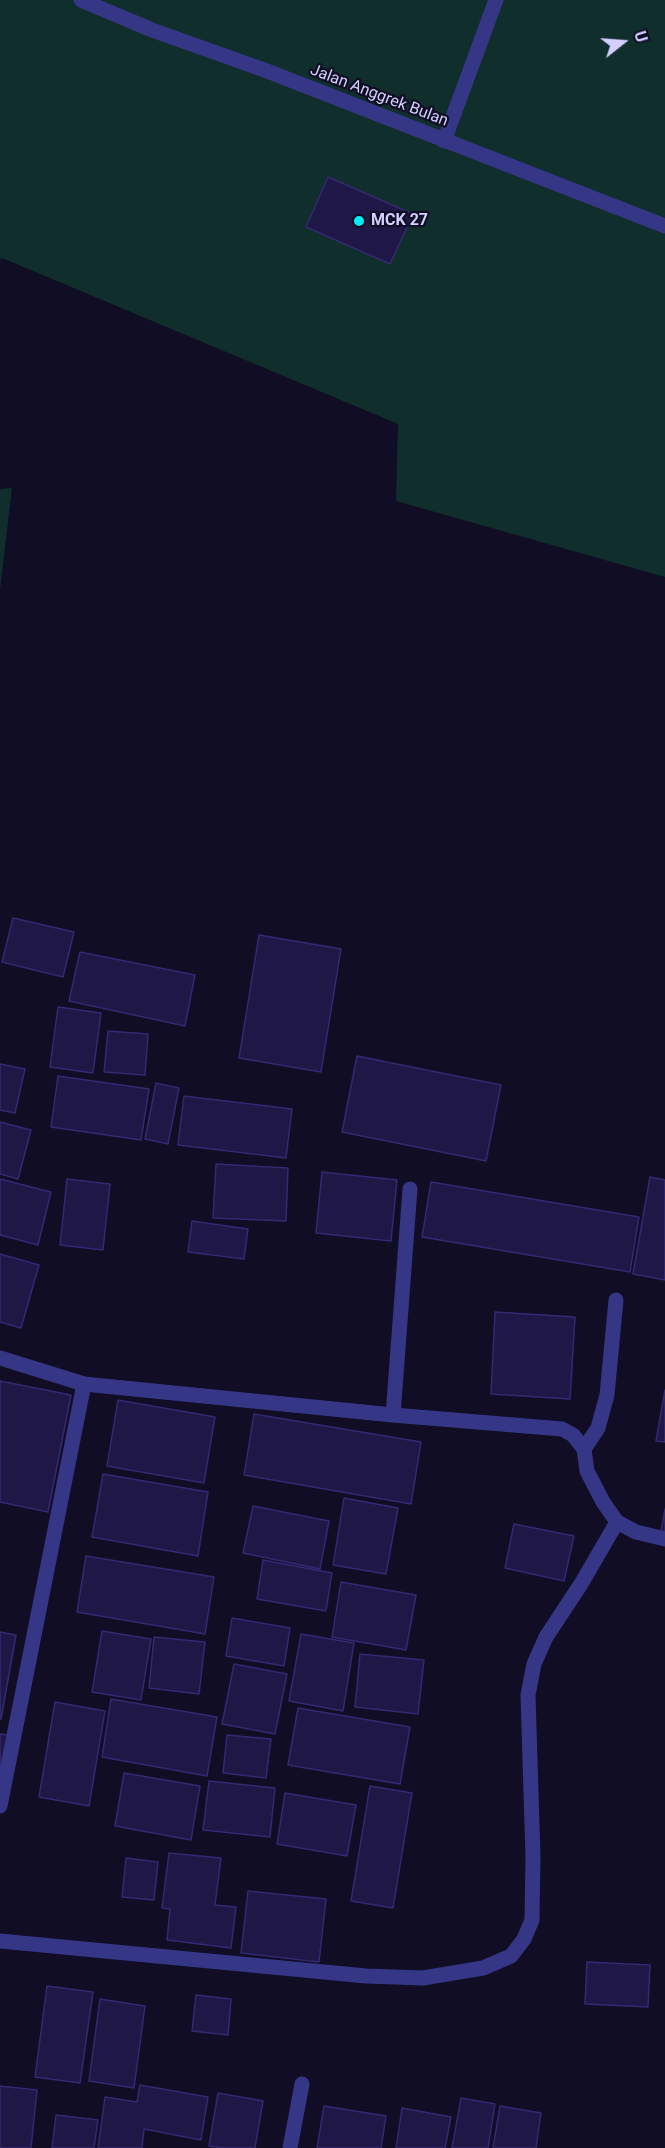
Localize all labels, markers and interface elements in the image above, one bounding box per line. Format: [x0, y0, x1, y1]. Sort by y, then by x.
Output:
north arrow [593, 12, 653, 72]
text: U [630, 29, 651, 44]
street label: Jalan Anggrek Bulan [307, 61, 451, 131]
place label: MCK 27 [371, 211, 428, 231]
marker: MCK 27 [352, 214, 366, 228]

